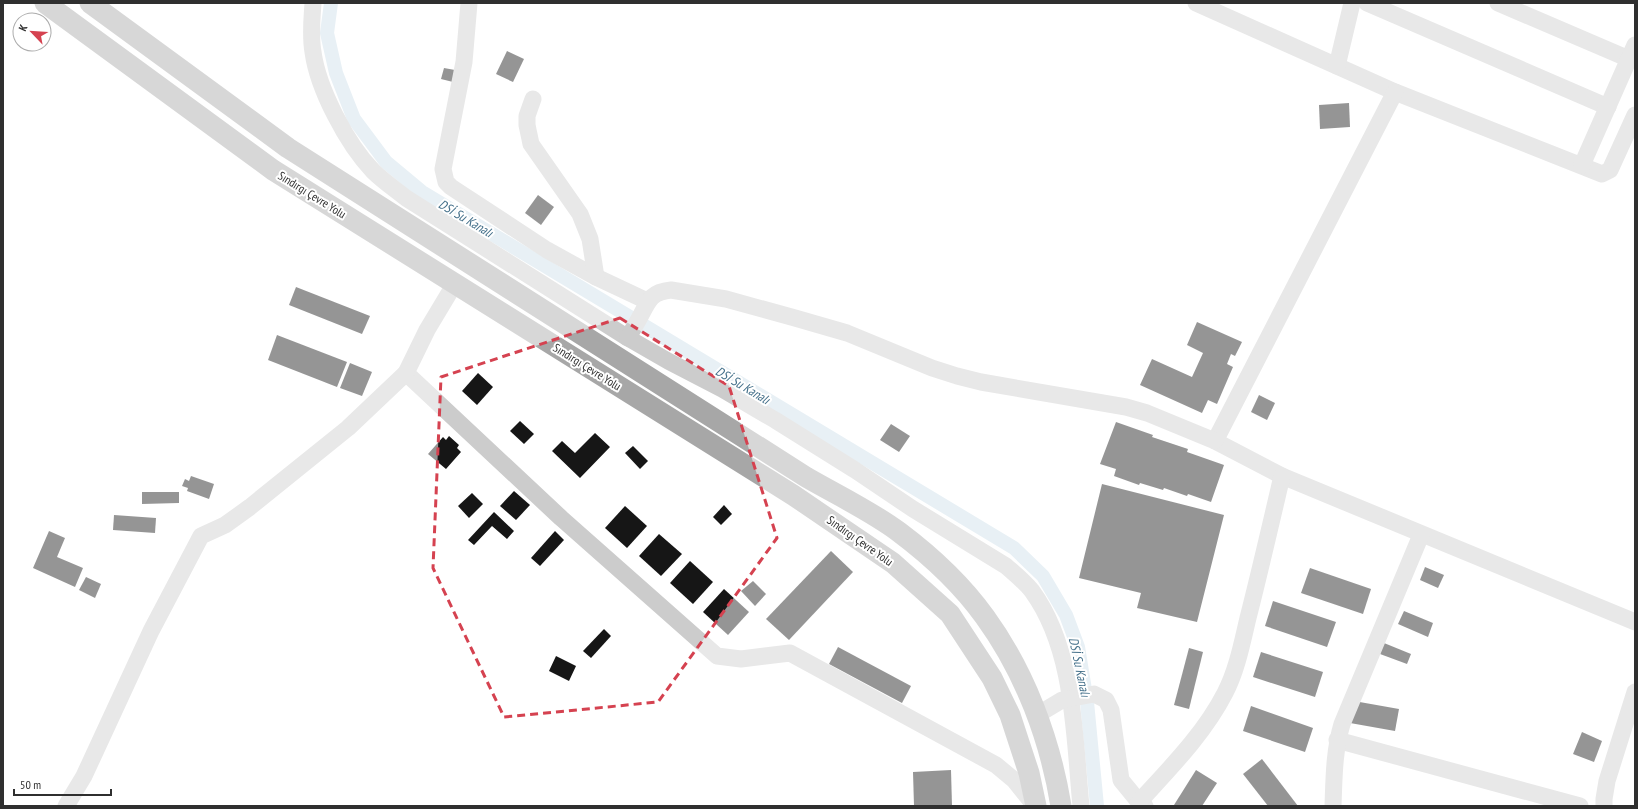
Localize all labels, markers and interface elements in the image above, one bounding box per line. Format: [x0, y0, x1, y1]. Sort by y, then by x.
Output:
north arrow [12, 12, 52, 52]
text: K [15, 22, 31, 33]
street label: Sındırgı Çevre Yolu [276, 168, 349, 221]
water label: DSİ Su Kanalı [436, 196, 497, 242]
street label: Sındırgı Çevre Yolu [551, 340, 624, 393]
water label: DSİ Su Kanalı [713, 363, 774, 409]
street label: Sındırgı Çevre Yolu [824, 512, 896, 569]
water label: DSİ Su Kanalı [1065, 636, 1094, 699]
scale bar [14, 771, 111, 797]
text: 50 m [20, 777, 41, 792]

